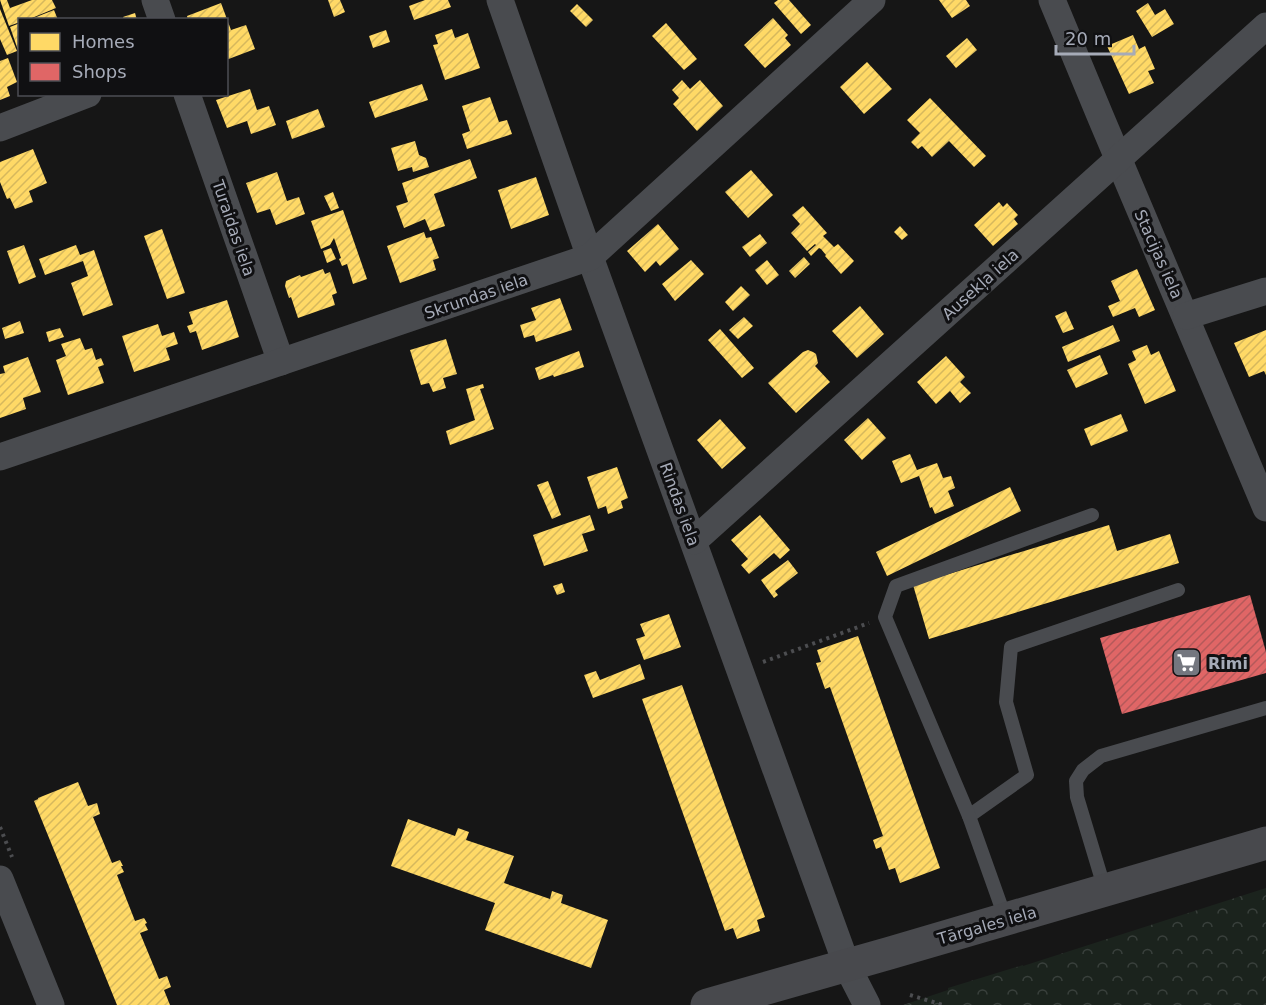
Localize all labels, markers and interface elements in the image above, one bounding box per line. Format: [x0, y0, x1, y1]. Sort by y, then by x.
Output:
legend [18, 18, 228, 96]
scale bar [1056, 18, 1134, 56]
text: 20 m [1065, 28, 1111, 49]
text: Homes [72, 31, 135, 52]
text: Shops [72, 61, 127, 82]
street label: Turaidas iela [208, 177, 259, 279]
street label: Stacijas iela [1130, 207, 1187, 302]
street label: Ausekļa iela [938, 245, 1023, 324]
street label: Skrundas iela [422, 270, 530, 323]
street label: Rindas iela [656, 460, 703, 549]
supermarket icon: Rimi [1171, 647, 1203, 679]
place label: Rimi [1208, 654, 1248, 673]
street label: Tārgales iela [934, 902, 1039, 949]

